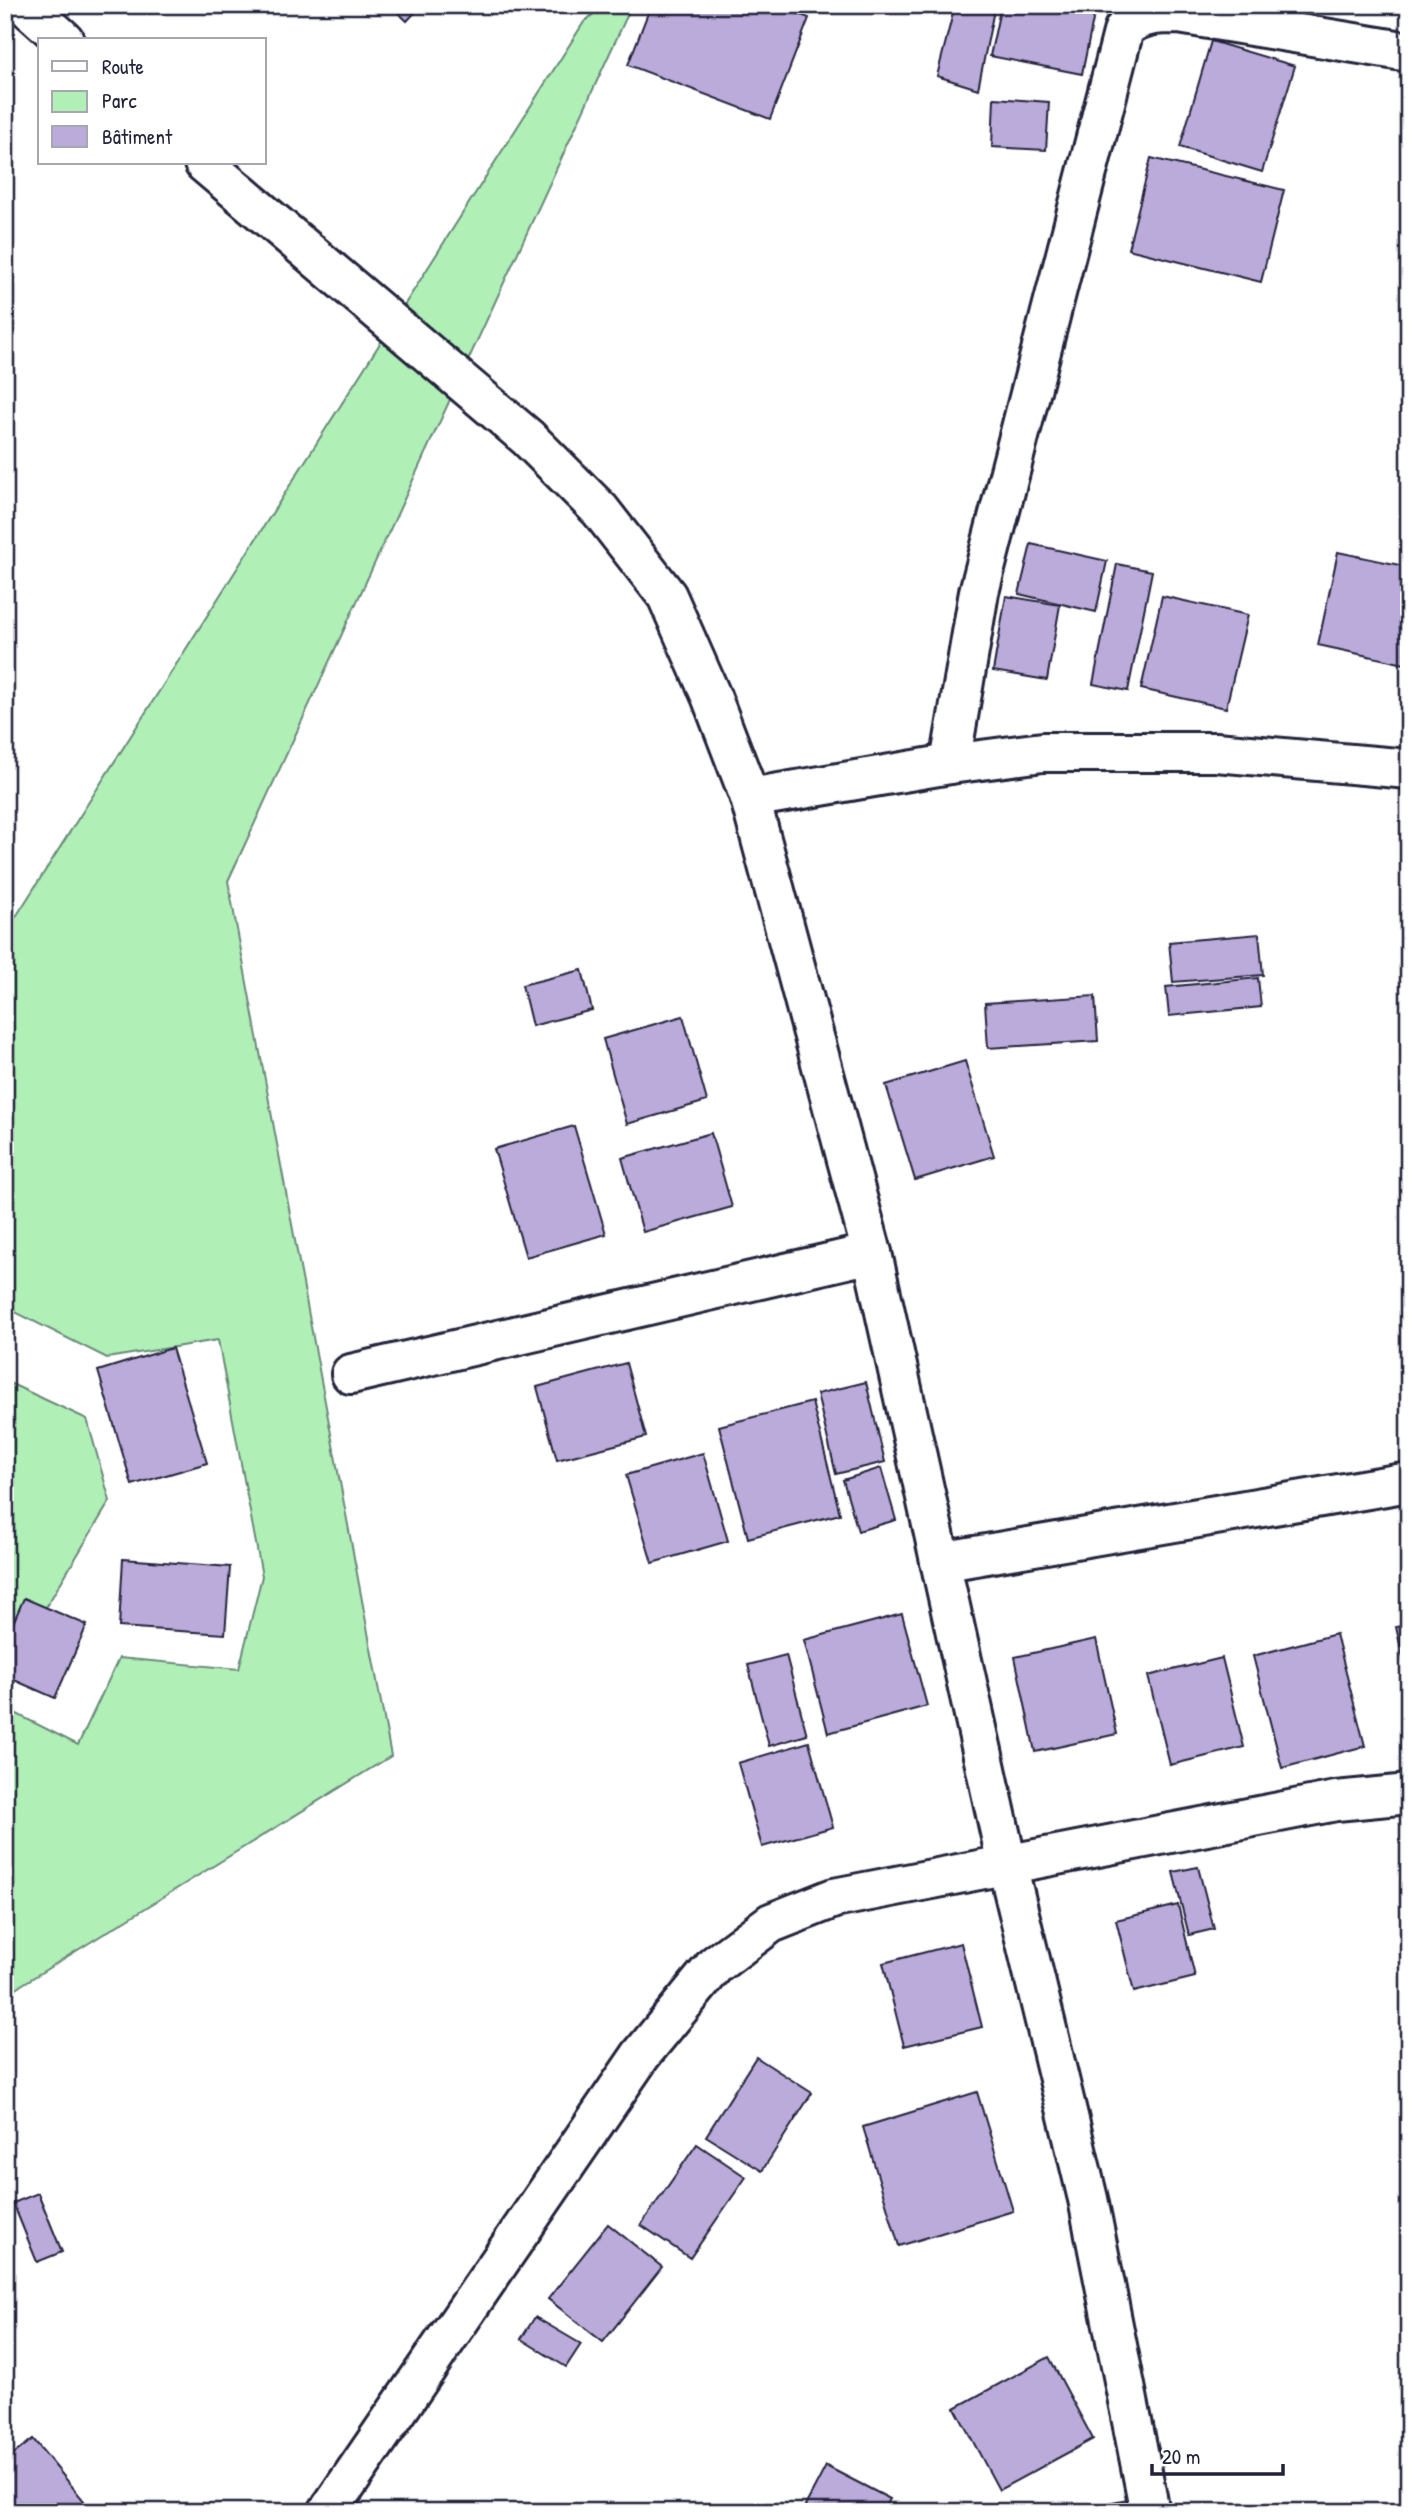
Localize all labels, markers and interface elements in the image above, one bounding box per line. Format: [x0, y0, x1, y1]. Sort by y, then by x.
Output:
legend [38, 38, 266, 164]
text: Route [102, 52, 144, 81]
text: Parc [102, 86, 137, 115]
text: Bâtiment [102, 122, 173, 151]
scale bar [1152, 2433, 1283, 2477]
text: 20 m [1162, 2442, 1200, 2471]

